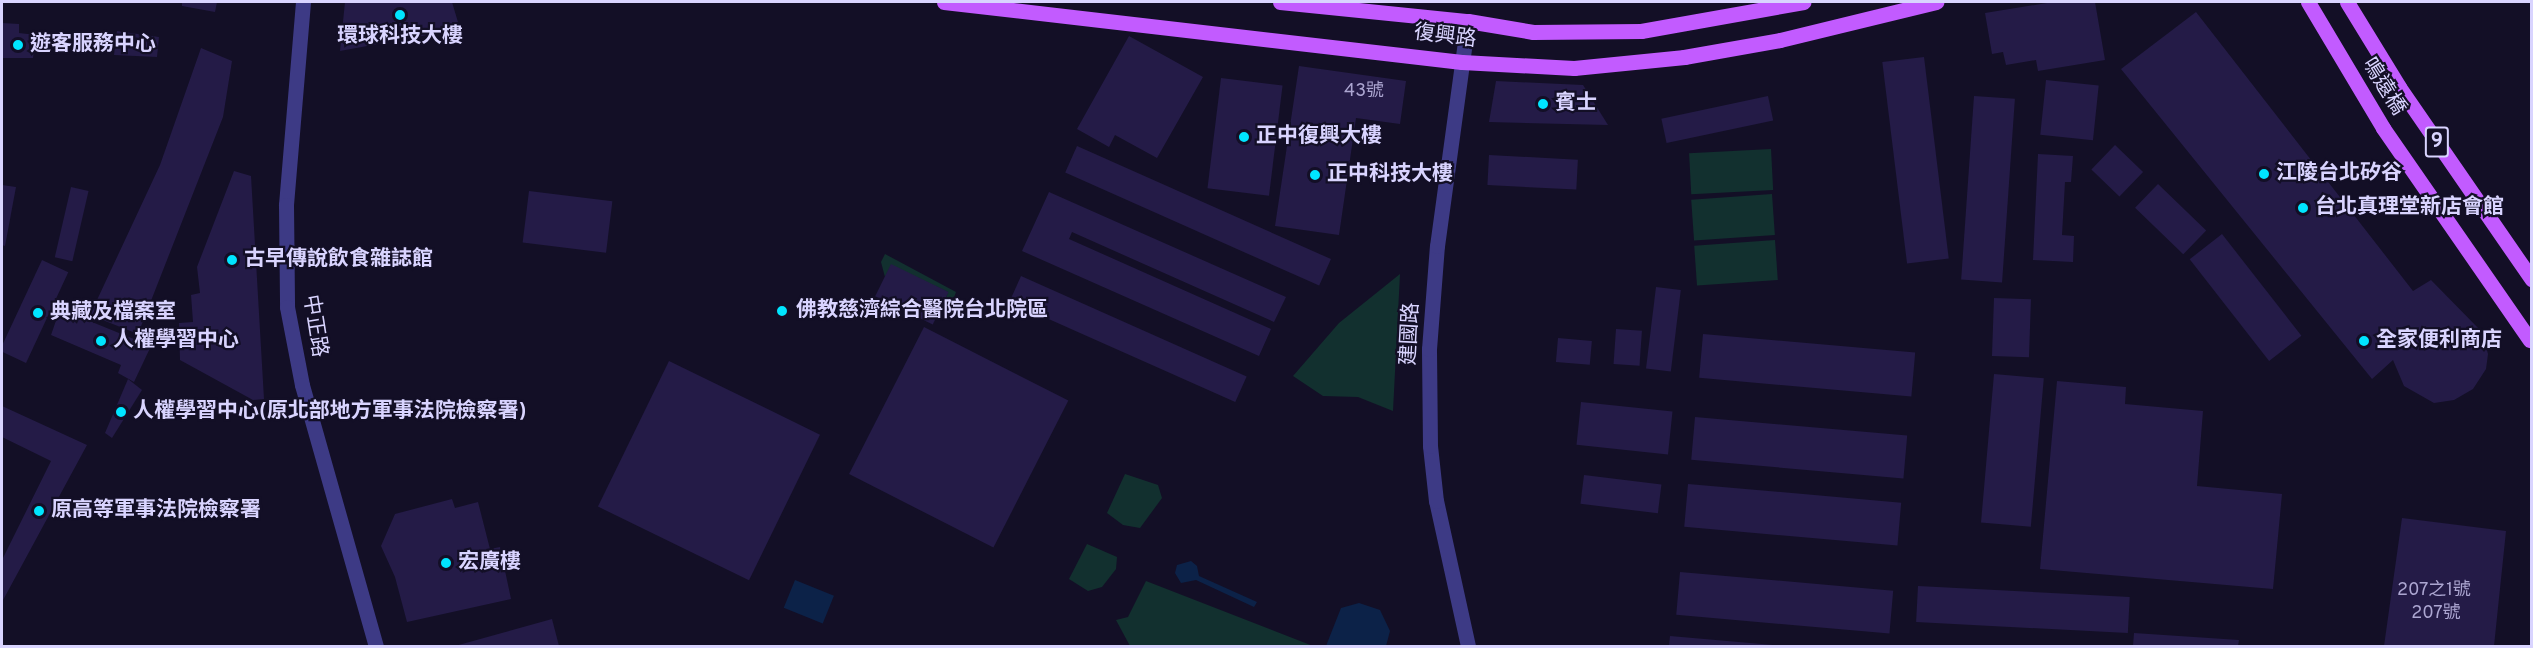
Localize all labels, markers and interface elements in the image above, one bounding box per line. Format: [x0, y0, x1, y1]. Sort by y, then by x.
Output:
marker: 環球科技大樓 [393, 8, 407, 22]
street label: 復興路 [1412, 21, 1478, 53]
place label: 環球科技大樓 [337, 24, 463, 50]
place label: 遊客服務中心 [30, 32, 156, 58]
marker: 遊客服務中心 [11, 38, 25, 52]
street label: 鳴遠橋 [2356, 54, 2410, 120]
house number: 43號 [1344, 81, 1384, 103]
place label: 賓士 [1555, 91, 1597, 117]
marker: 賓士 [1536, 97, 1550, 111]
place label: 正中復興大樓 [1256, 124, 1382, 150]
road number: 9 [2424, 125, 2450, 159]
marker: 正中復興大樓 [1237, 130, 1251, 144]
place label: 江陵台北矽谷 [2276, 161, 2402, 187]
place label: 正中科技大樓 [1327, 162, 1453, 188]
marker: 江陵台北矽谷 [2257, 167, 2271, 181]
marker: 正中科技大樓 [1308, 168, 1322, 182]
place label: 台北真理堂新店會館 [2315, 195, 2504, 221]
marker: 台北真理堂新店會館 [2296, 201, 2310, 215]
place label: 古早傳說飲食雜誌館 [244, 247, 433, 273]
marker: 古早傳說飲食雜誌館 [225, 253, 239, 267]
street label: 中正路 [297, 293, 331, 359]
place label: 佛教慈濟綜合醫院台北院區 [796, 298, 1048, 324]
place label: 典藏及檔案室 [50, 300, 176, 326]
marker: 佛教慈濟綜合醫院台北院區 [773, 302, 791, 320]
street label: 建國路 [1397, 302, 1425, 366]
marker: 典藏及檔案室 [31, 306, 45, 320]
place label: 人權學習中心 [113, 328, 239, 354]
place label: 全家便利商店 [2376, 328, 2502, 354]
marker: 人權學習中心 [94, 334, 108, 348]
marker: 全家便利商店 [2357, 334, 2371, 348]
place label: 人權學習中心(原北部地方軍事法院檢察署) [133, 399, 527, 425]
marker: 人權學習中心(原北部地方軍事法院檢察署) [114, 405, 128, 419]
place label: 原高等軍事法院檢察署 [51, 498, 261, 524]
marker: 原高等軍事法院檢察署 [32, 504, 46, 518]
place label: 宏廣樓 [458, 550, 521, 576]
marker: 宏廣樓 [439, 556, 453, 570]
house number: 207之1號 [2397, 580, 2471, 602]
house number: 207號 [2411, 603, 2461, 625]

